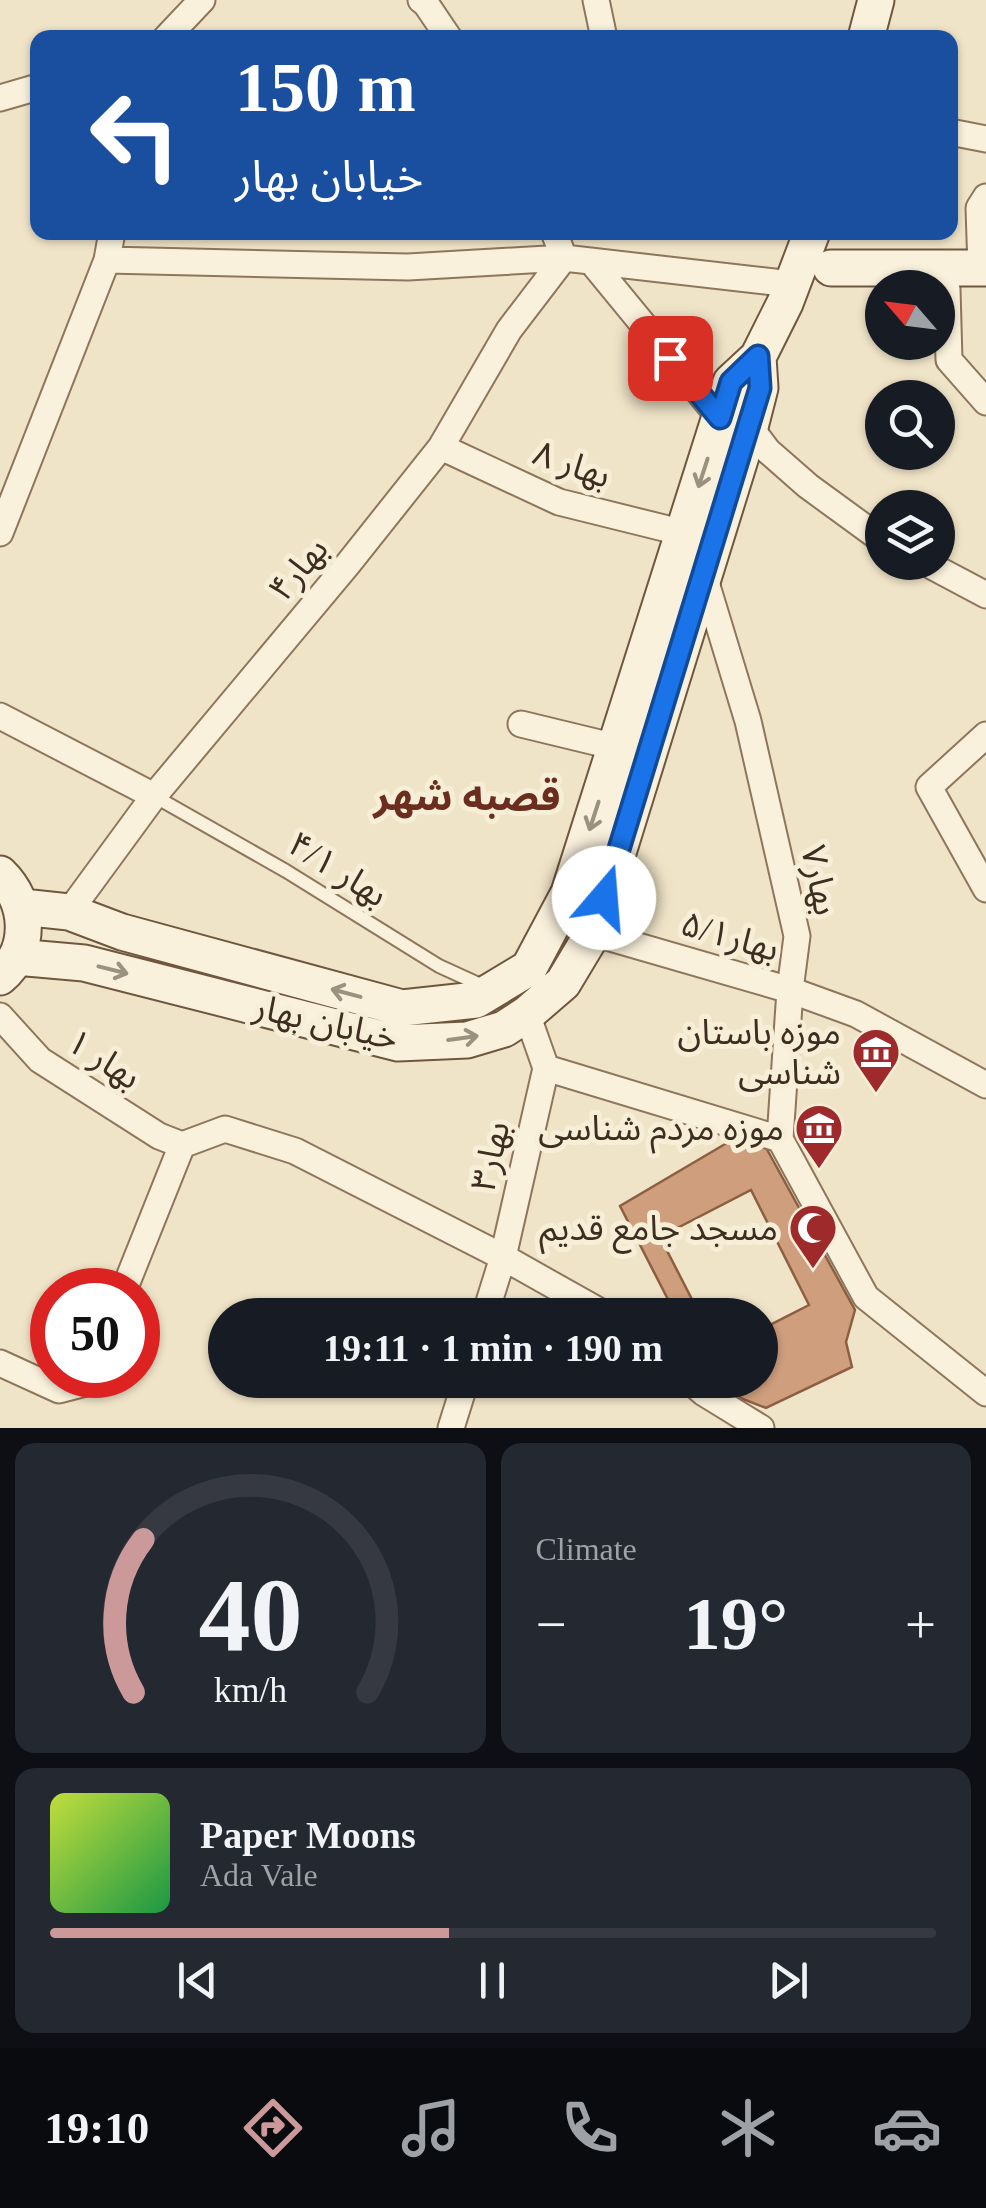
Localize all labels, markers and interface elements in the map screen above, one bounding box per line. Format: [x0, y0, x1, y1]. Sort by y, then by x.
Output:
text: 150 m [235, 49, 416, 126]
icon: left [70, 70, 200, 200]
text: خیابان بهار [235, 152, 423, 202]
north arrow [865, 270, 955, 360]
map controls [865, 270, 955, 580]
pin [628, 316, 713, 401]
icon: arrive [643, 331, 698, 386]
button: search [865, 380, 955, 470]
street label: بهار ۸ [528, 433, 616, 497]
one-way arrow [692, 457, 710, 488]
button: layers [865, 490, 955, 580]
street label: بهار۴ [261, 530, 337, 609]
district label: قصبه شهر [372, 774, 560, 820]
one-way arrow [583, 800, 601, 831]
street label: بهار ۴/۱ [281, 824, 394, 916]
street label: بهار۷ [792, 842, 846, 919]
position arrow [552, 846, 656, 950]
street label: بهار۵/۱ [676, 904, 783, 970]
one-way arrow [96, 962, 128, 980]
one-way arrow [331, 982, 362, 1001]
street label: خیابان بهار [249, 987, 402, 1059]
place label: موزه باستان شناسی [677, 1013, 841, 1092]
street label: بهار ۱ [59, 1022, 147, 1098]
museum icon: موزه باستان شناسی [850, 1026, 902, 1094]
one-way arrow [446, 1029, 479, 1047]
museum icon: موزه مردم شناسی [793, 1102, 845, 1170]
place label: موزه مردم شناسی [538, 1109, 784, 1154]
street label: بهار۳ [464, 1118, 518, 1195]
mosque icon: مسجد جامع قدیم [787, 1202, 839, 1270]
place label: مسجد جامع قدیم [539, 1209, 778, 1255]
speed limit sign: 50 [30, 1268, 160, 1398]
text: 19:11 · 1 min · 190 m [323, 1327, 663, 1369]
text: Climate [536, 1531, 637, 1567]
text: 40 [198, 1557, 302, 1672]
text: 19° [683, 1582, 788, 1665]
text: − [536, 1594, 567, 1655]
text: + [905, 1594, 936, 1655]
text: km/h [214, 1670, 287, 1710]
text: Paper Moons [200, 1814, 416, 1856]
text: Ada Vale [200, 1857, 318, 1893]
icon: previous [170, 1953, 225, 2008]
icon: pause [465, 1953, 520, 2008]
icon: next [761, 1953, 816, 2008]
icon: directions [238, 2093, 308, 2163]
icon: music [396, 2093, 466, 2163]
icon: phone [555, 2093, 625, 2163]
icon: climate [713, 2093, 783, 2163]
icon: car [872, 2093, 942, 2163]
text: 19:10 [44, 2103, 149, 2153]

